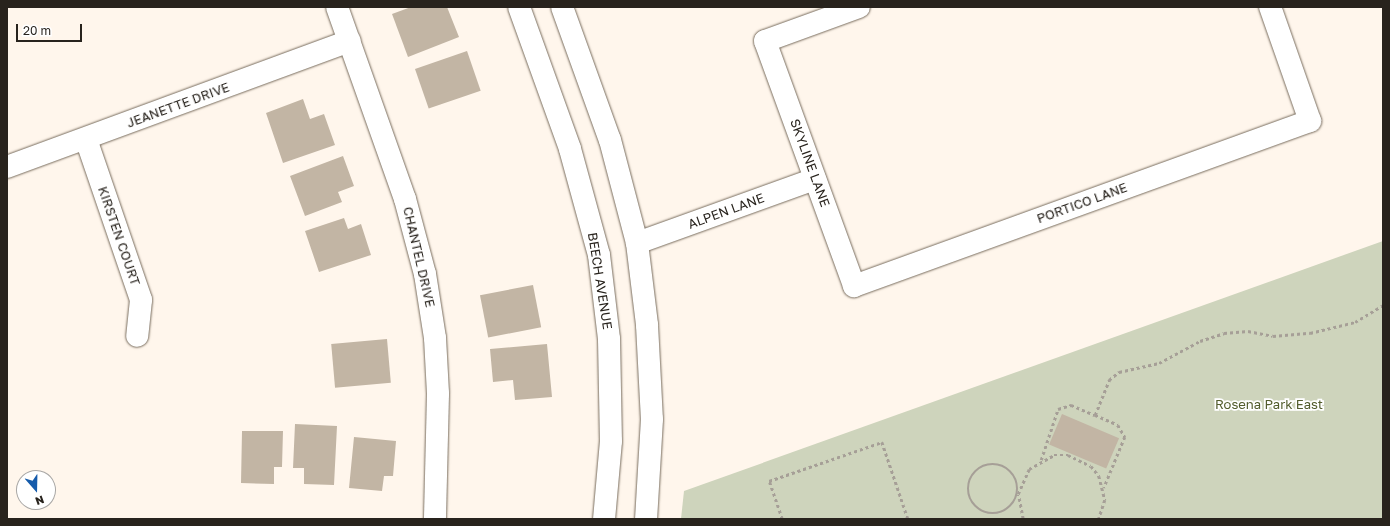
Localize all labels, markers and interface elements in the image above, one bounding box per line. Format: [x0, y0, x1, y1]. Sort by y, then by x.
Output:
scale bar [18, 16, 84, 42]
text: 20 m [23, 23, 51, 38]
street label: JEANETTE DRIVE [124, 79, 232, 131]
street label: SKYLINE LANE [787, 117, 833, 209]
street label: PORTICO LANE [1035, 179, 1129, 227]
street label: KIRSTEN COURT [95, 184, 143, 288]
street label: ALPEN LANE [686, 190, 766, 232]
street label: CHANTEL DRIVE [400, 205, 438, 309]
street label: BEECH AVENUE [585, 231, 615, 331]
park label: Rosena Park East [1215, 396, 1323, 412]
north arrow [16, 470, 56, 510]
text: N [34, 493, 46, 508]

